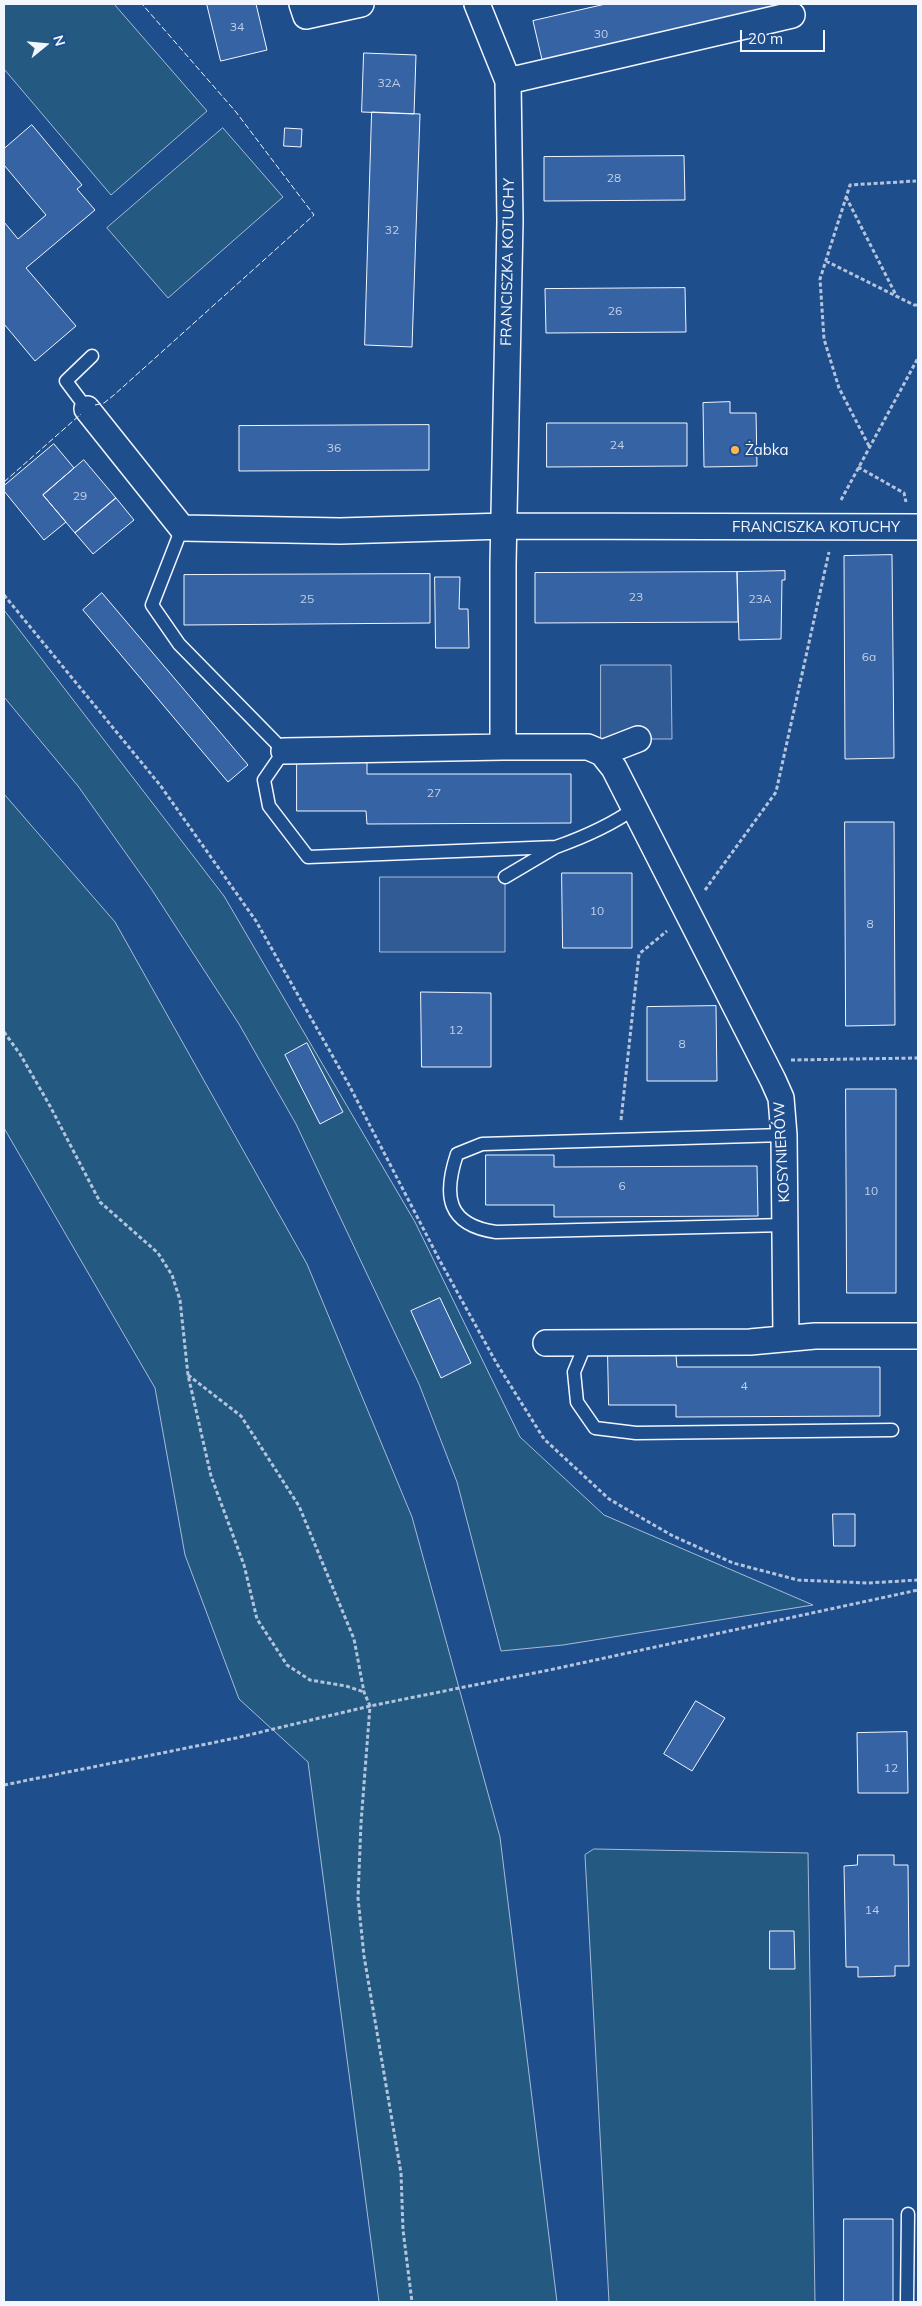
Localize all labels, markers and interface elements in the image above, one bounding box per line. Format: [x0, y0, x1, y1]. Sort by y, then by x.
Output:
north arrow [20, 20, 70, 70]
house number: 34 [230, 20, 244, 34]
scale bar [742, 20, 827, 52]
house number: 30 [594, 27, 608, 41]
text: 20 m [748, 29, 783, 48]
text: N [49, 33, 69, 48]
house number: 32A [377, 76, 401, 90]
house number: 28 [607, 171, 621, 185]
street label: FRANCISZKA KOTUCHY [498, 178, 518, 346]
house number: 32 [385, 223, 399, 237]
house number: 26 [608, 304, 622, 318]
house number: 24 [610, 438, 624, 452]
house number: 36 [327, 441, 341, 455]
place label: Żabka [745, 441, 788, 459]
marker: Żabka [729, 444, 741, 456]
house number: 29 [73, 489, 87, 503]
street label: FRANCISZKA KOTUCHY [732, 518, 900, 536]
house number: 23 [629, 590, 643, 604]
house number: 25 [300, 592, 314, 606]
house number: 23A [748, 592, 772, 606]
house number: 6a [862, 650, 876, 664]
house number: 27 [427, 786, 441, 800]
house number: 10 [590, 904, 604, 918]
house number: 8 [866, 917, 874, 931]
house number: 12 [449, 1023, 463, 1037]
house number: 8 [678, 1037, 686, 1051]
street label: KOSYNIERÓW [770, 1101, 794, 1203]
house number: 6 [618, 1179, 626, 1193]
house number: 10 [864, 1184, 878, 1198]
house number: 4 [740, 1379, 748, 1393]
house number: 12 [884, 1761, 898, 1775]
house number: 14 [865, 1903, 879, 1917]

